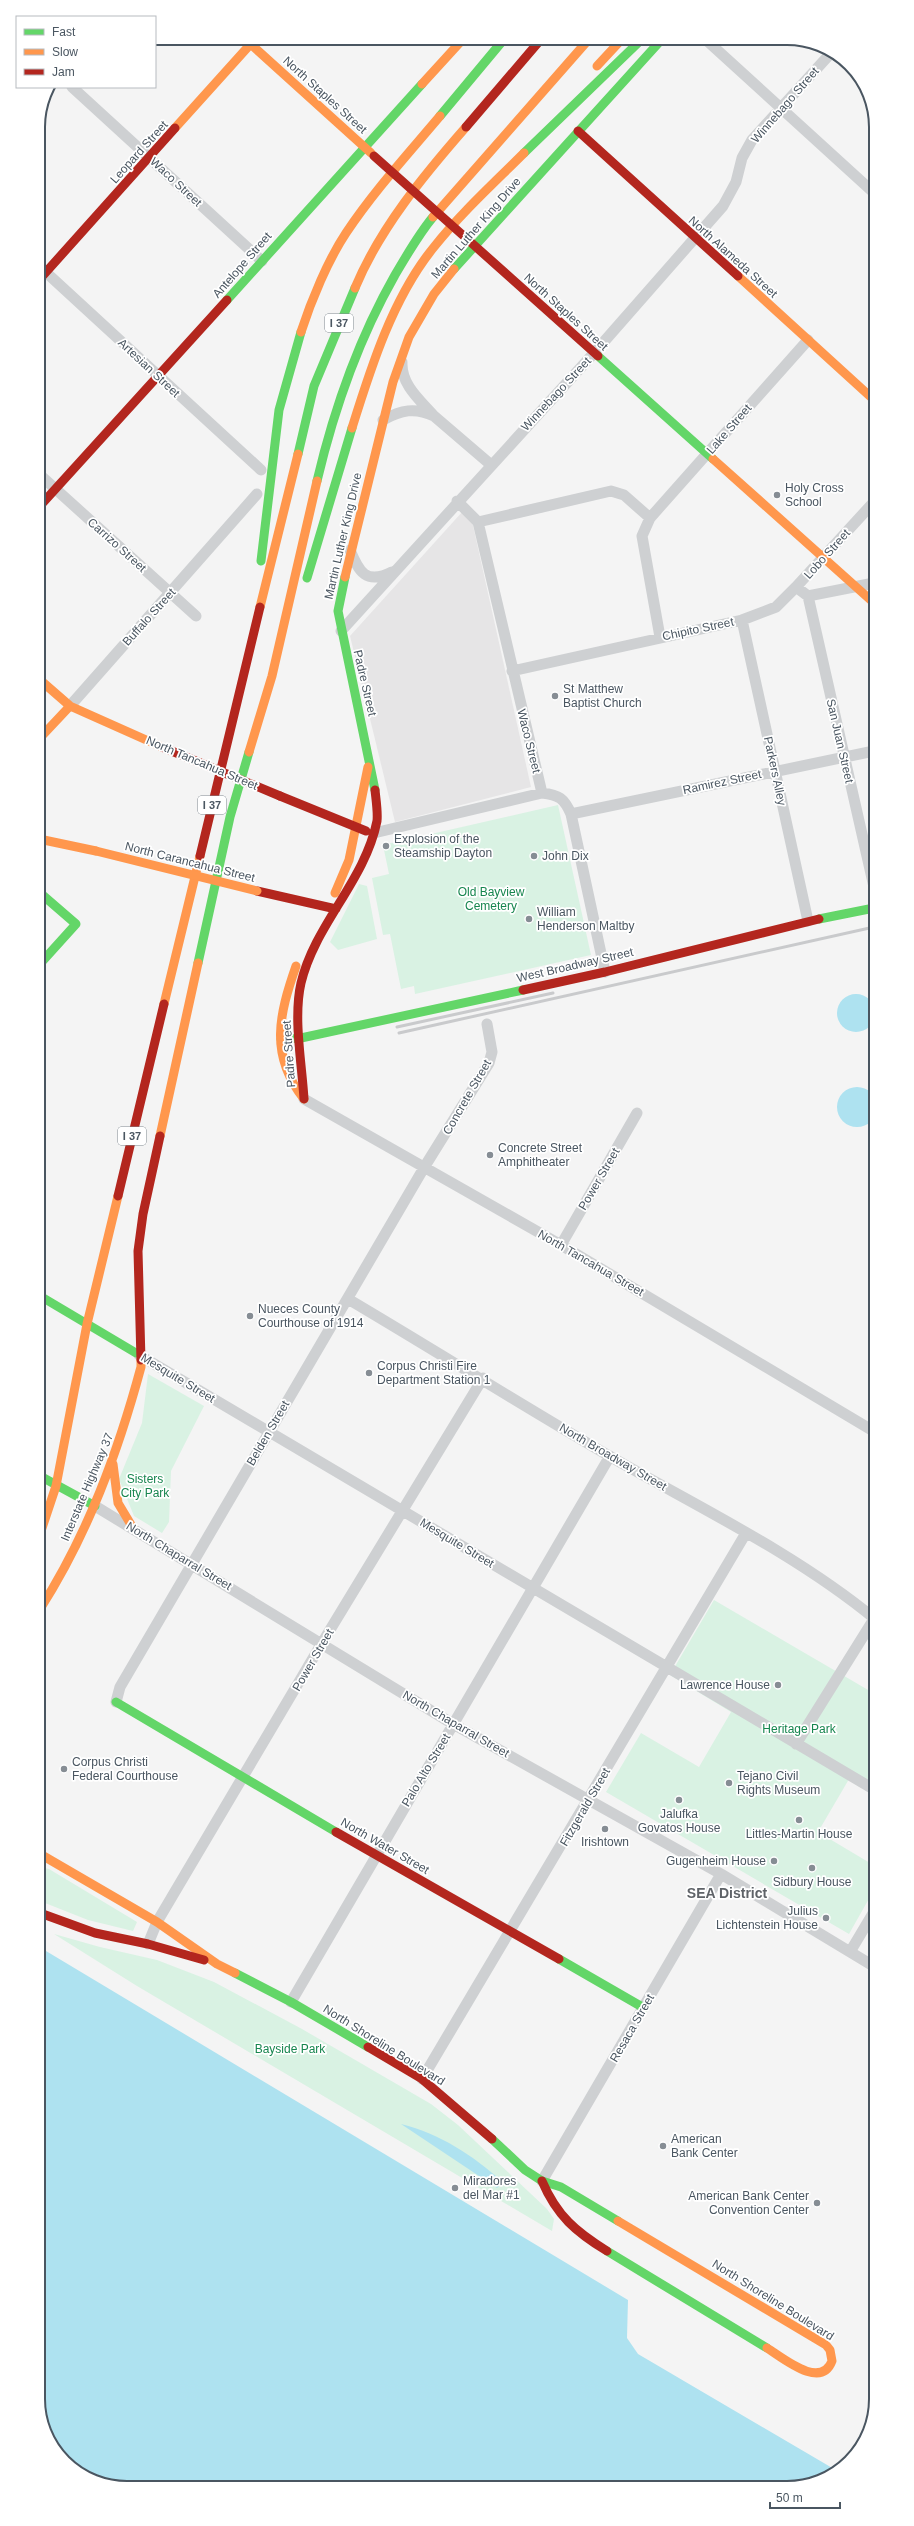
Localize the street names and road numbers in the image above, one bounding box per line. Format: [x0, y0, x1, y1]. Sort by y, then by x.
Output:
street label: North Staples Street [280, 54, 370, 137]
street label: Winnebago Street [748, 64, 822, 146]
street label: Leopard Street [107, 117, 171, 186]
street label: Waco Street [147, 155, 205, 210]
street label: Martin Luther King Drive [428, 174, 524, 281]
street label: North Alameda Street [686, 213, 781, 301]
street label: Antelope Street [210, 229, 275, 301]
street label: North Staples Street [521, 271, 611, 354]
road number: I 37 [325, 314, 353, 332]
street label: Artesian Street [115, 336, 183, 401]
street label: Winnebago Street [518, 354, 594, 434]
street label: Lake Street [704, 401, 755, 457]
street label: Martin Luther King Drive [322, 471, 364, 601]
street label: Carrizo Street [85, 515, 150, 575]
street label: Lobo Street [801, 526, 853, 582]
street label: Buffalo Street [120, 585, 179, 649]
street label: Chipito Street [661, 614, 736, 643]
street label: Padre Street [351, 649, 380, 718]
street label: San Juan Street [823, 697, 857, 785]
street label: Waco Street [514, 707, 544, 775]
street label: North Tancahua Street [144, 733, 261, 793]
street label: Parkers Alley [761, 735, 789, 807]
street label: Ramirez Street [681, 767, 763, 797]
road number: I 37 [198, 796, 226, 814]
street label: North Carancahua Street [124, 839, 257, 885]
street label: West Broadway Street [515, 945, 635, 985]
street label: Padre Street [280, 1019, 298, 1088]
street label: Concrete Street [440, 1057, 494, 1137]
road number: I 37 [118, 1127, 146, 1145]
street label: Power Street [576, 1145, 623, 1213]
street label: North Tancahua Street [536, 1227, 647, 1299]
street label: Mesquite Street [138, 1350, 218, 1406]
street label: Belden Street [244, 1397, 293, 1468]
street label: North Broadway Street [557, 1421, 670, 1494]
street label: Interstate Highway 37 [58, 1431, 116, 1543]
street label: Mesquite Street [417, 1515, 497, 1571]
street label: North Chaparral Street [124, 1519, 235, 1593]
street label: Power Street [290, 1626, 337, 1694]
street label: North Chaparral Street [400, 1688, 512, 1761]
street label: Palo Alto Street [399, 1730, 454, 1809]
street label: Fitzgerald Street [557, 1765, 613, 1849]
street label: North Water Street [338, 1815, 432, 1877]
street label: Resaca Street [607, 1991, 657, 2064]
street label: North Shoreline Boulevard [321, 2002, 447, 2088]
street label: North Shoreline Boulevard [710, 2257, 836, 2343]

